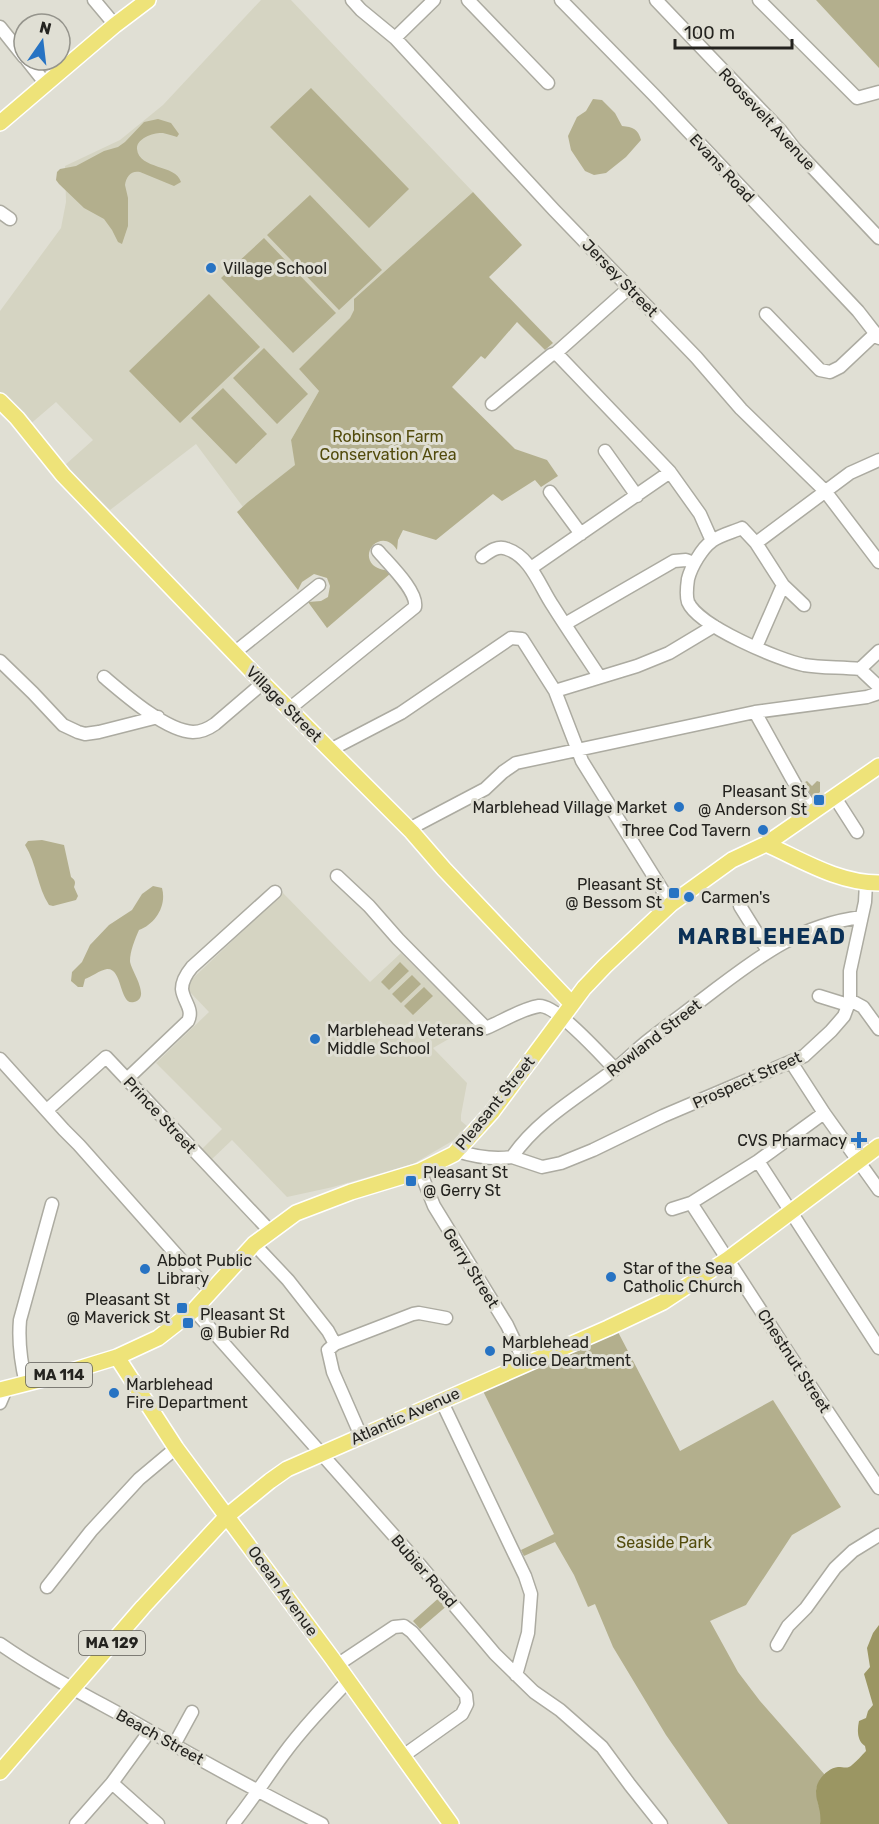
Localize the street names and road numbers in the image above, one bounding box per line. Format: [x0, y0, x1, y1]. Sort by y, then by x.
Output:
street label: Roosevelt Avenue [715, 64, 819, 174]
street label: Evans Road [686, 130, 758, 206]
street label: Jersey Street [578, 235, 662, 321]
street label: Village Street [242, 662, 326, 746]
street label: Rowland Street [603, 995, 705, 1081]
street label: Prospect Street [690, 1047, 804, 1113]
street label: Pleasant Street [451, 1052, 539, 1154]
street label: Prince Street [120, 1073, 200, 1157]
street label: Gerry Street [439, 1225, 503, 1311]
street label: Chestnut Street [753, 1306, 835, 1416]
road number: MA 114 [26, 1363, 92, 1387]
street label: Atlantic Avenue [348, 1383, 462, 1449]
street label: Bubier Road [387, 1531, 461, 1611]
street label: Ocean Avenue [244, 1542, 322, 1640]
road number: MA 129 [79, 1631, 145, 1655]
street label: Beach Street [113, 1705, 207, 1769]

